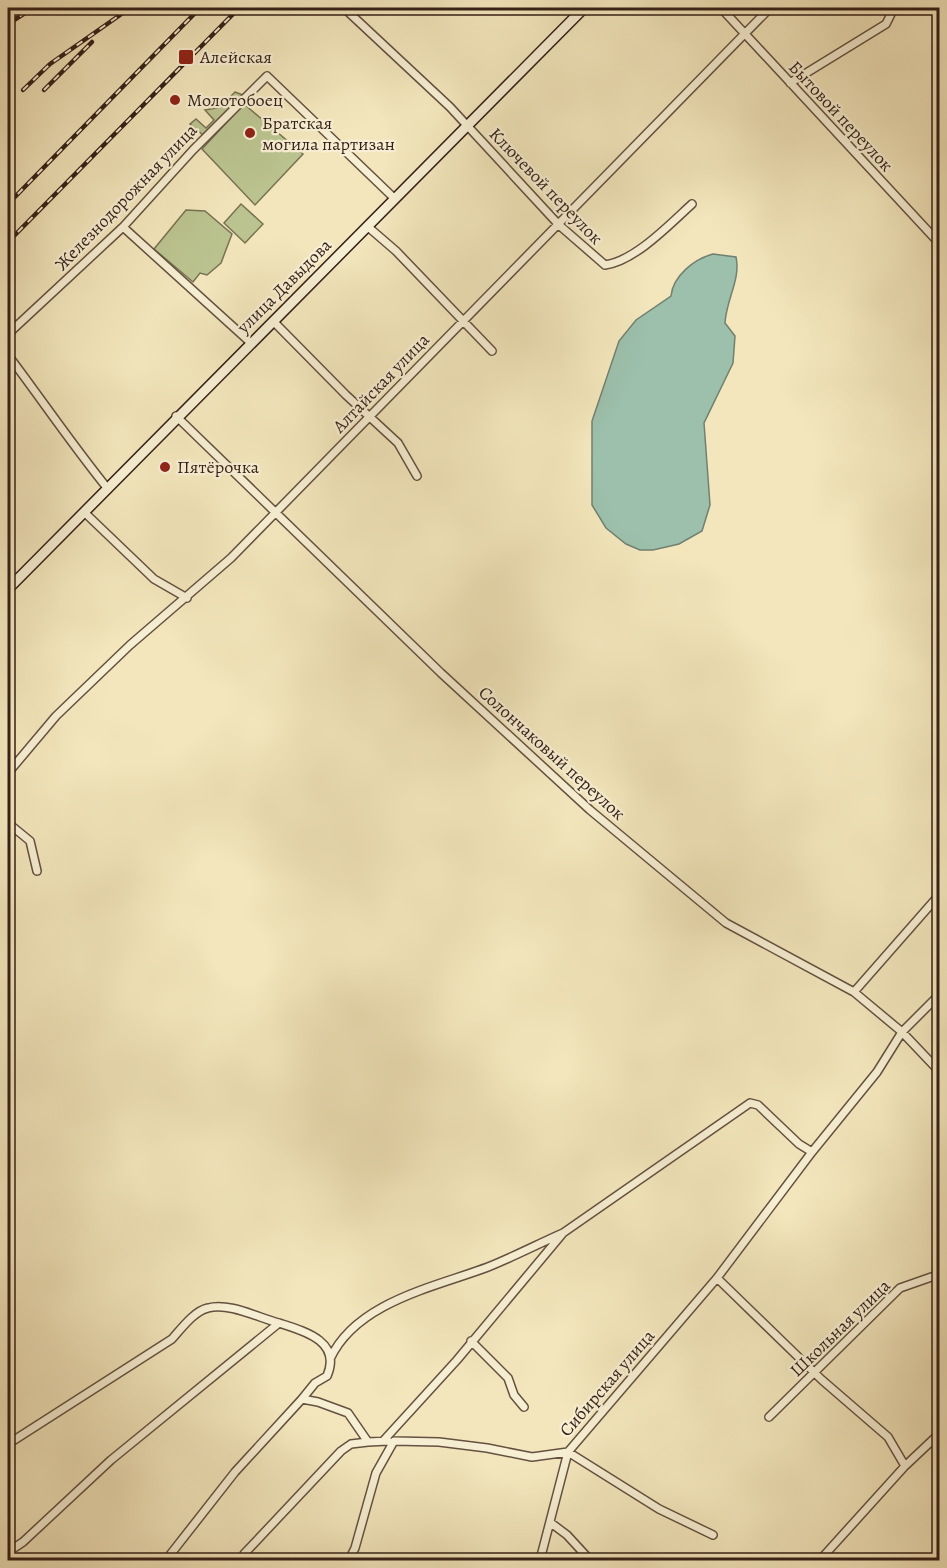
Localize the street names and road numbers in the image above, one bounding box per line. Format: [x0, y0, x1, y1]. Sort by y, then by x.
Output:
street label: Бытовой переулок [783, 55, 899, 177]
street label: Железнодорожная улица [50, 118, 203, 276]
street label: Ключевой переулок [484, 122, 608, 250]
street label: улица Давыдова [231, 233, 337, 339]
street label: Алтайская улица [327, 328, 435, 439]
street label: Солончаковый переулок [473, 681, 631, 825]
street label: Школьная улица [785, 1273, 896, 1382]
street label: Сибирская улица [554, 1324, 661, 1442]

